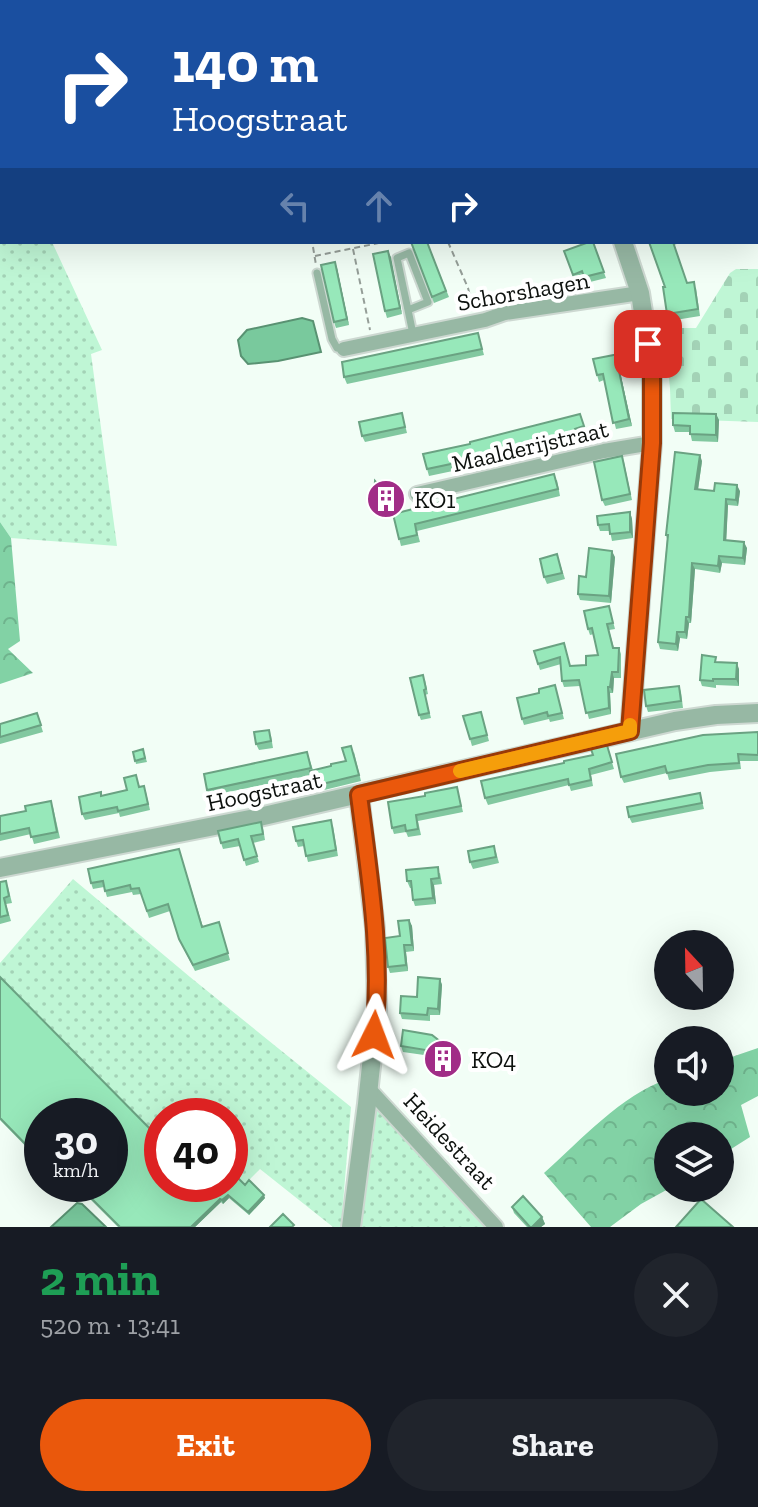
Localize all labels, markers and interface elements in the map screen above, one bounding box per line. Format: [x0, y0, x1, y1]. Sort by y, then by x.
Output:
text: 140 m [172, 29, 318, 96]
icon: right [40, 32, 144, 136]
text: Hoogstraat [172, 97, 347, 140]
icon: left [273, 184, 317, 228]
icon: ahead [357, 184, 401, 228]
icon: right [441, 184, 485, 228]
street label: Schorshagen [455, 265, 591, 317]
pin [614, 310, 682, 378]
icon: arrive [626, 322, 670, 366]
street label: Maalderijstraat [449, 414, 611, 478]
building icon: KO1 [365, 478, 407, 520]
place label: KO1 [414, 485, 455, 514]
street label: Hoogstraat [204, 765, 324, 817]
north arrow [654, 930, 734, 1010]
map controls [654, 930, 734, 1202]
position arrow [332, 993, 416, 1077]
button: sound [654, 1026, 734, 1106]
building icon: KO4 [422, 1038, 464, 1080]
place label: KO4 [471, 1045, 516, 1074]
street label: Heidestraat [398, 1087, 502, 1195]
speed limit sign: 40 [144, 1098, 248, 1202]
text: 30 [54, 1116, 98, 1164]
button: layers [654, 1122, 734, 1202]
text: km/h [53, 1158, 99, 1182]
text: 2 min [40, 1250, 160, 1307]
button: close [634, 1253, 718, 1337]
text: 520 m · 13:41 [40, 1309, 180, 1341]
button: Exit [40, 1399, 371, 1491]
button: Share [387, 1399, 718, 1491]

